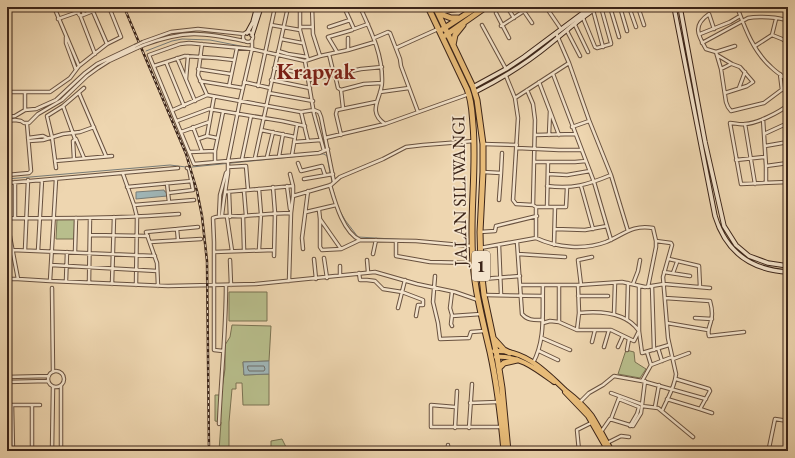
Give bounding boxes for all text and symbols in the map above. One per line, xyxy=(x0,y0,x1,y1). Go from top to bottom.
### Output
district label: Krapyak xyxy=(276,57,356,86)
street label: JALAN SILIWANGI xyxy=(446,115,472,269)
road number: 1 xyxy=(472,251,490,281)

